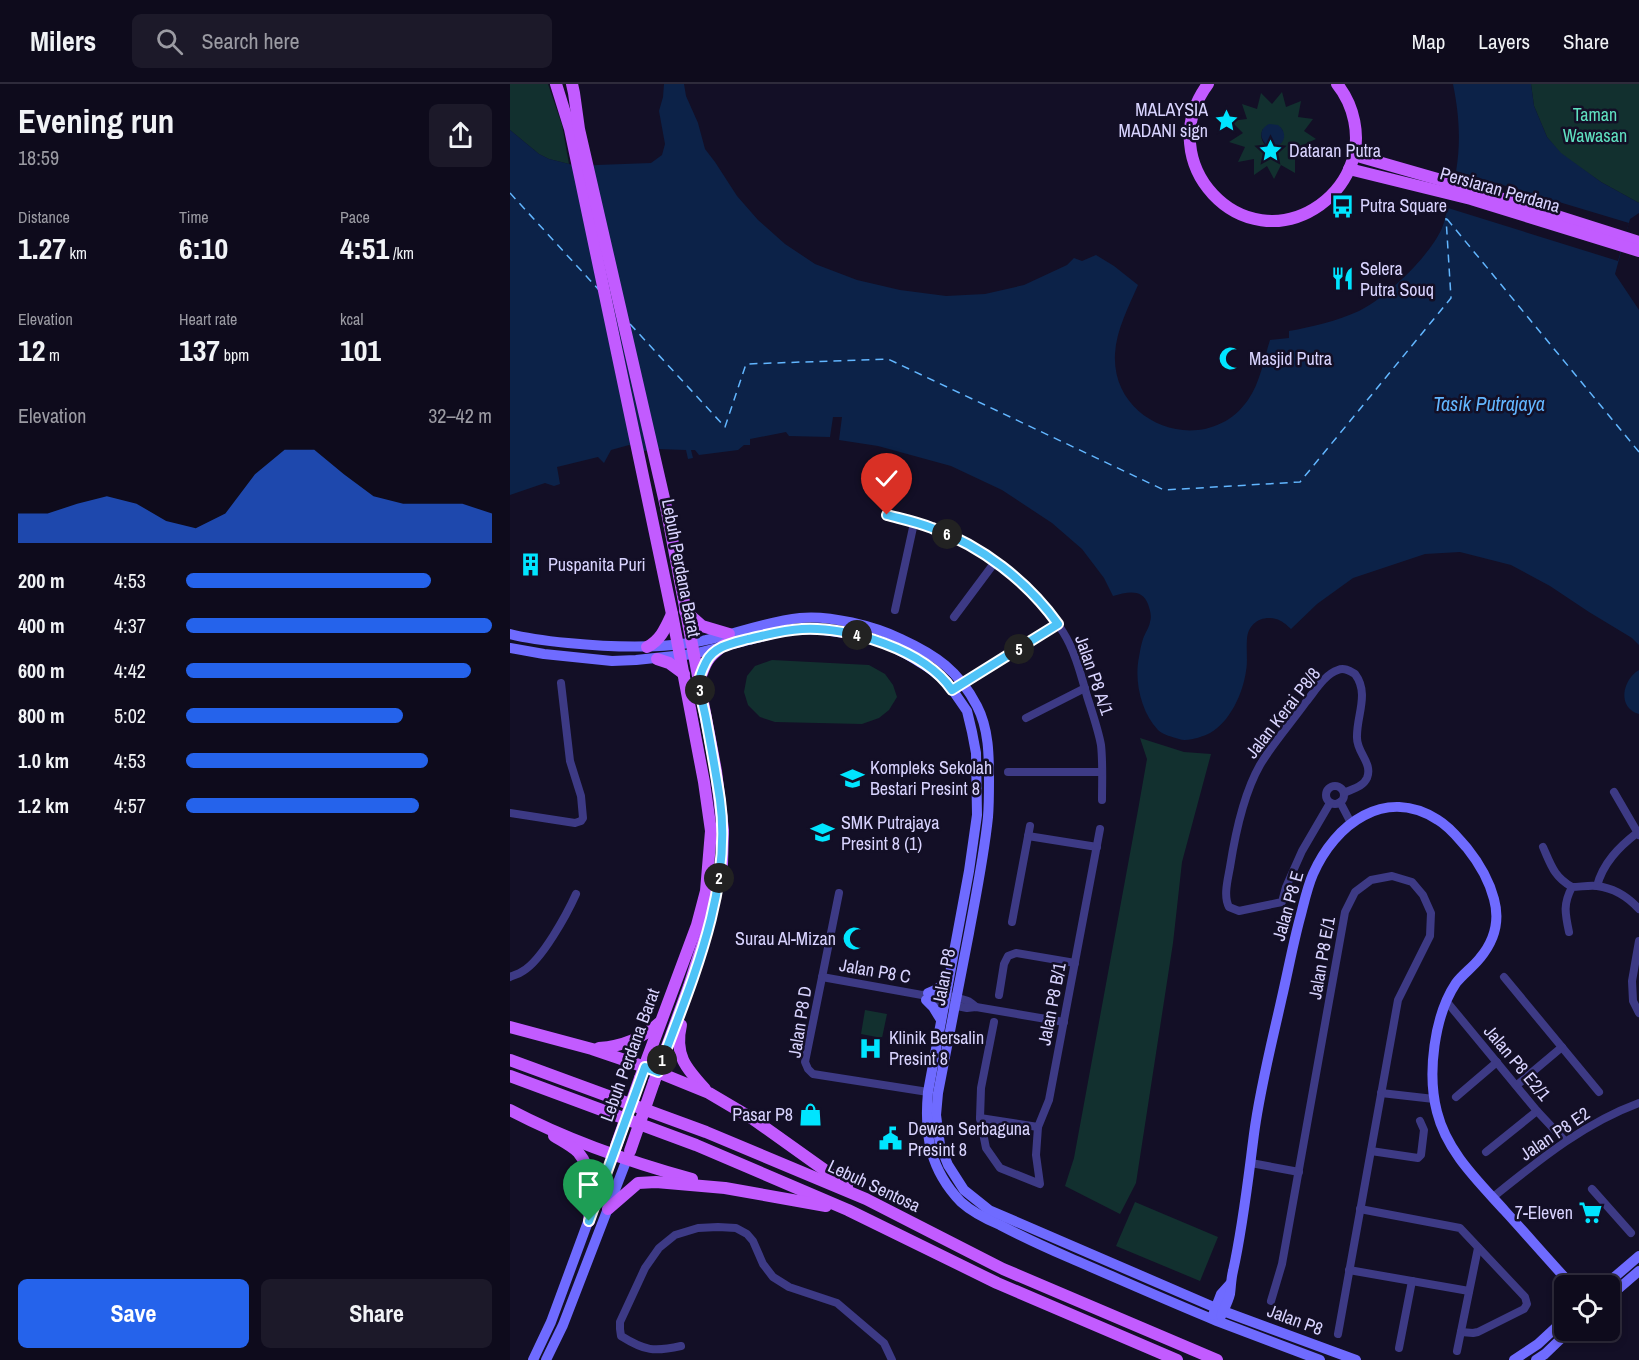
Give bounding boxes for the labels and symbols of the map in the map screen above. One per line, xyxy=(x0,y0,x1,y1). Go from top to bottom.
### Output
place label: MALAYSIA MADANI sign xyxy=(1119,97,1208,143)
park label: Taman Wawasan xyxy=(1563,102,1627,148)
place icon: MALAYSIA MADANI sign xyxy=(1213,107,1239,133)
place icon: Dataran Putra xyxy=(1258,138,1284,164)
place label: Dataran Putra xyxy=(1289,138,1381,163)
street label: Persiaran Perdana xyxy=(1437,160,1563,219)
bus stop icon: Putra Square xyxy=(1329,193,1355,219)
place label: Putra Square xyxy=(1360,193,1447,218)
place label: Selera Putra Souq xyxy=(1360,256,1434,302)
restaurant icon: Selera Putra Souq xyxy=(1329,266,1355,292)
mosque icon: Masjid Putra xyxy=(1218,346,1244,372)
place label: Masjid Putra xyxy=(1249,346,1332,371)
water label: Tasik Putrajaya xyxy=(1433,390,1545,417)
pin xyxy=(861,453,912,515)
street label: Lebuh Perdana Barat xyxy=(656,497,707,639)
pin: 6 xyxy=(932,519,962,549)
building icon: Puspanita Puri xyxy=(517,552,543,578)
place label: Puspanita Puri xyxy=(548,552,646,577)
pin: 4 xyxy=(842,620,872,650)
street label: Jalan P8 A/1 xyxy=(1069,632,1120,719)
pin: 5 xyxy=(1004,634,1034,664)
street label: Jalan Kerai P8/8 xyxy=(1239,662,1326,763)
pin: 3 xyxy=(685,675,715,705)
place label: Kompleks Sekolah Bestari Presint 8 xyxy=(870,755,992,801)
school or university icon: Kompleks Sekolah Bestari Presint 8 xyxy=(839,765,865,791)
place label: SMK Putrajaya Presint 8 (1) xyxy=(841,810,939,856)
school or university icon: SMK Putrajaya Presint 8 (1) xyxy=(810,820,836,846)
pin: 2 xyxy=(704,863,734,893)
street label: Jalan P8 E xyxy=(1266,868,1309,944)
street label: Jalan P8 E/1 xyxy=(1302,914,1341,1001)
place label: Surau Al-Mizan xyxy=(735,926,836,951)
mosque icon: Surau Al-Mizan xyxy=(841,926,867,952)
street label: Jalan P8 xyxy=(926,946,961,1007)
street label: Jalan P8 C xyxy=(837,952,913,989)
street label: Jalan P8 B/1 xyxy=(1031,960,1072,1047)
street label: Jalan P8 D xyxy=(782,984,817,1060)
street label: Lebuh Perdana Barat xyxy=(594,985,665,1125)
street label: Jalan P8 E2/1 xyxy=(1478,1019,1557,1107)
place label: Klinik Bersalin Presint 8 xyxy=(889,1025,984,1071)
hospital icon: Klinik Bersalin Presint 8 xyxy=(858,1035,884,1061)
pin: 1 xyxy=(647,1045,677,1075)
street label: Jalan P8 E2 xyxy=(1515,1101,1595,1166)
place label: Pasar P8 xyxy=(732,1102,793,1127)
shop icon: Pasar P8 xyxy=(798,1102,824,1128)
place label: Dewan Serbaguna Presint 8 xyxy=(908,1116,1030,1162)
public building icon: Dewan Serbaguna Presint 8 xyxy=(877,1126,903,1152)
street label: Lebuh Sentosa xyxy=(824,1153,924,1218)
pin xyxy=(563,1159,614,1221)
place label: 7-Eleven xyxy=(1515,1200,1573,1225)
supermarket icon: 7-Eleven xyxy=(1578,1200,1604,1226)
street label: Jalan P8 xyxy=(1264,1298,1326,1341)

